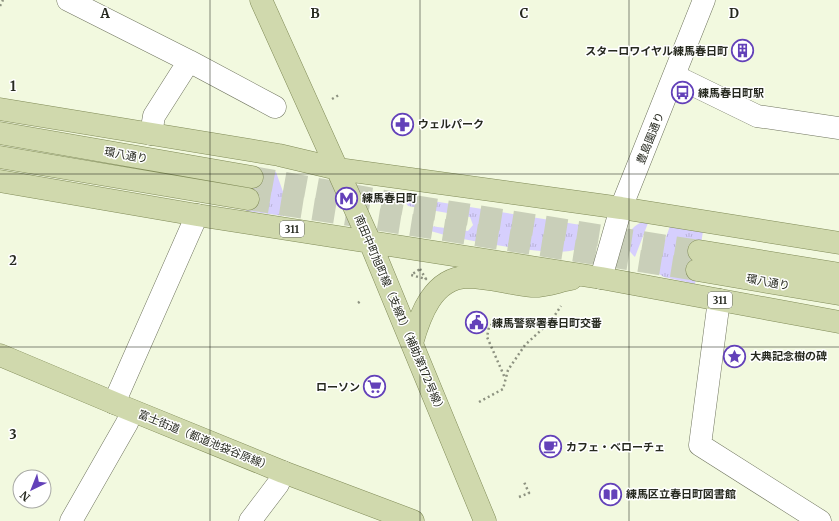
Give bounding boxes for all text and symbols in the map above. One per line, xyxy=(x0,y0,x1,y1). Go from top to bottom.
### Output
text: A xyxy=(99,5,110,22)
text: B xyxy=(310,5,320,22)
text: C xyxy=(520,5,529,22)
text: D xyxy=(729,5,739,22)
building icon: スターロワイヤル練馬春日町 xyxy=(730,38,756,64)
place label: スターロワイヤル練馬春日町 xyxy=(585,44,728,58)
text: 1 xyxy=(10,78,16,95)
bus stop icon: 練馬春日町駅 xyxy=(670,80,696,106)
place label: 練馬春日町駅 xyxy=(698,86,764,100)
street label: 豊島園通り xyxy=(633,110,667,166)
pharmacy icon: ウェルパーク xyxy=(390,111,416,137)
place label: ウェルパーク xyxy=(418,117,484,131)
street label: 環八通り xyxy=(103,144,149,166)
metro station icon: 練馬春日町 xyxy=(334,185,360,211)
place label: 練馬春日町 xyxy=(362,191,417,205)
street label: 南田中町旭町線（支線1）（補助第172号線） xyxy=(352,213,448,415)
road number: 311 xyxy=(280,221,304,237)
text: 2 xyxy=(9,252,17,269)
street label: 環八通り xyxy=(745,271,791,293)
road number: 311 xyxy=(708,292,732,308)
public building icon: 練馬警察署春日町交番 xyxy=(464,310,490,336)
place label: 練馬警察署春日町交番 xyxy=(492,316,602,330)
place icon: 大典記念樹の碑 xyxy=(722,343,748,369)
place label: 大典記念樹の碑 xyxy=(750,349,827,363)
supermarket icon: ローソン xyxy=(362,374,388,400)
place label: ローソン xyxy=(316,380,360,394)
street label: 富士街道（都道池袋谷原線） xyxy=(136,407,274,473)
text: 3 xyxy=(9,426,17,443)
cafe icon: カフェ・ベローチェ xyxy=(537,434,563,460)
place label: カフェ・ベローチェ xyxy=(566,440,665,454)
north arrow xyxy=(12,469,52,509)
library icon: 練馬区立春日町図書館 xyxy=(597,481,623,507)
place label: 練馬区立春日町図書館 xyxy=(626,487,736,501)
text: N xyxy=(17,488,33,504)

